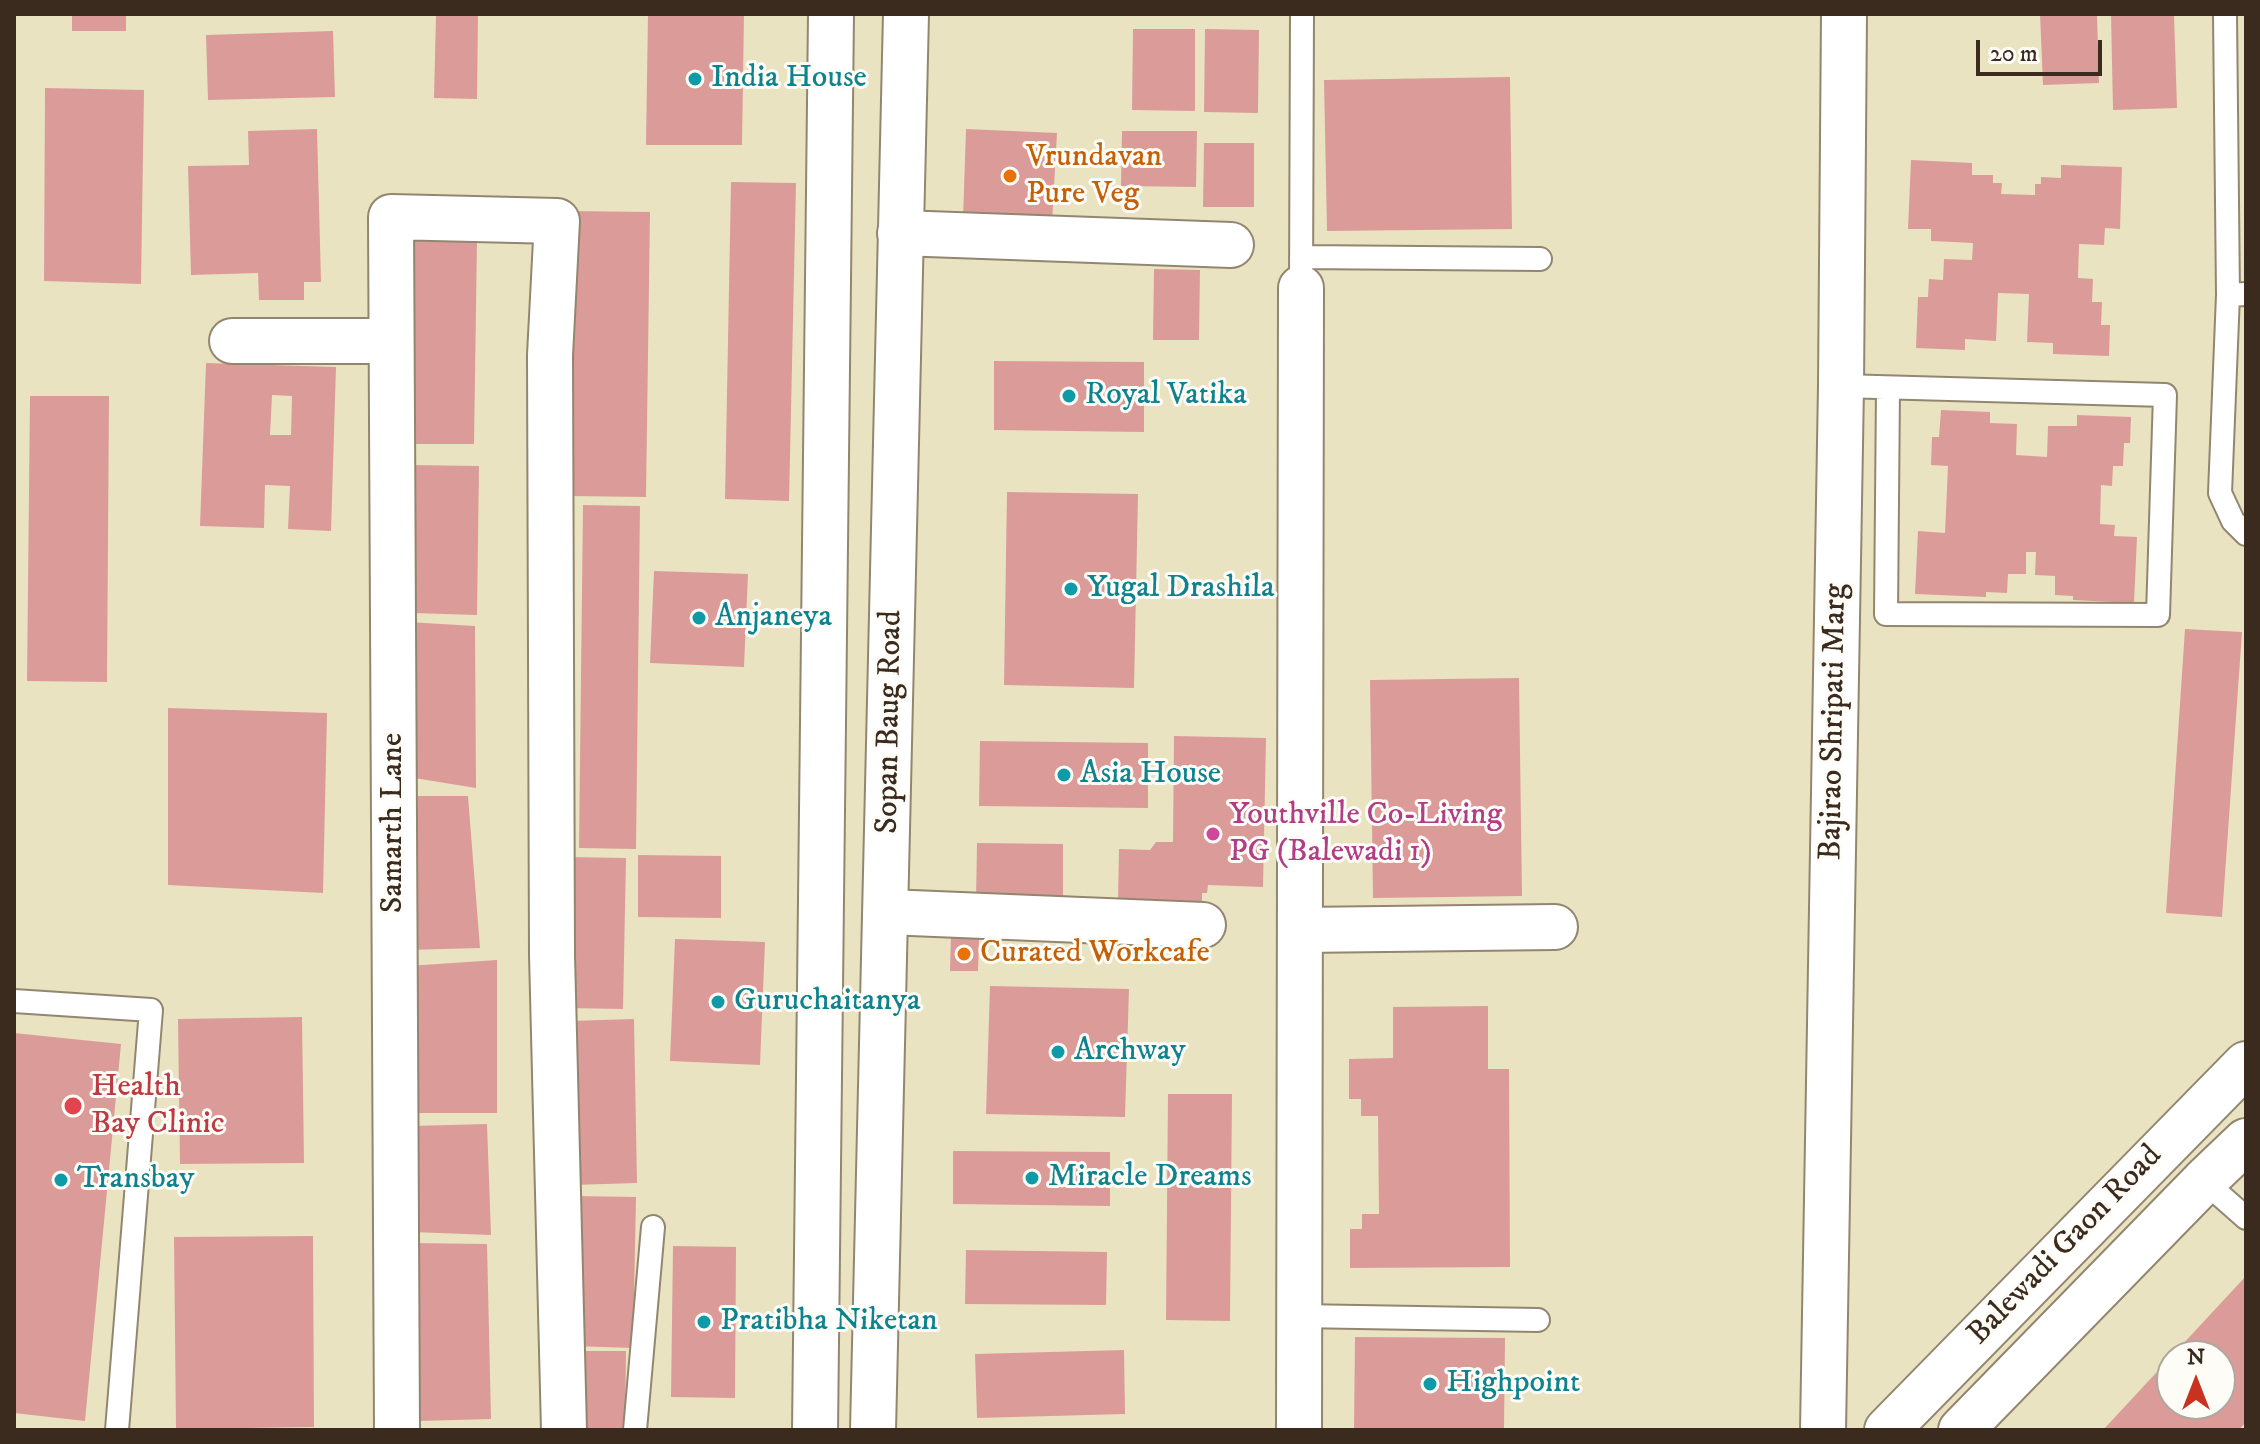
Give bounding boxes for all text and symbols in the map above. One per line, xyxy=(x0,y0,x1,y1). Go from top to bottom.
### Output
scale bar xyxy=(1980,24,2106,74)
text: 20 m xyxy=(1990,39,2038,69)
place label: India House xyxy=(711,60,867,98)
marker: India House xyxy=(686,70,704,88)
place label: Vrundavan Pure Veg xyxy=(1026,139,1162,214)
marker: Vrundavan Pure Veg xyxy=(1001,167,1019,185)
place label: Royal Vatika xyxy=(1085,377,1247,415)
marker: Royal Vatika xyxy=(1060,387,1078,405)
place label: Yugal Drashila xyxy=(1087,570,1275,608)
marker: Yugal Drashila xyxy=(1062,580,1080,598)
street label: Bajirao Shripati Marg xyxy=(1813,583,1857,861)
place label: Anjaneya xyxy=(715,599,832,637)
marker: Anjaneya xyxy=(690,609,708,627)
street label: Sopan Baug Road xyxy=(870,610,912,834)
street label: Samarth Lane xyxy=(375,733,413,913)
place label: Asia House xyxy=(1080,756,1221,794)
marker: Asia House xyxy=(1055,766,1073,784)
place label: Youthville Co-Living PG (Balewadi 1) xyxy=(1229,797,1502,872)
marker: Youthville Co-Living PG (Balewadi 1) xyxy=(1204,825,1222,843)
place label: Curated Workcafe xyxy=(980,935,1210,973)
marker: Curated Workcafe xyxy=(955,945,973,963)
place label: Guruchaitanya xyxy=(734,983,921,1021)
marker: Guruchaitanya xyxy=(709,993,727,1011)
place label: Archway xyxy=(1074,1033,1186,1071)
marker: Archway xyxy=(1049,1043,1067,1061)
place label: Health Bay Clinic xyxy=(91,1069,225,1144)
marker: Health Bay Clinic xyxy=(62,1095,84,1117)
street label: Balewadi Gaon Road xyxy=(1961,1138,2171,1354)
place label: Miracle Dreams xyxy=(1048,1159,1252,1197)
place label: Transbay xyxy=(77,1161,194,1199)
marker: Miracle Dreams xyxy=(1023,1169,1041,1187)
marker: Transbay xyxy=(52,1171,70,1189)
place label: Pratibha Niketan xyxy=(720,1303,938,1341)
marker: Pratibha Niketan xyxy=(695,1313,713,1331)
north arrow xyxy=(2156,1340,2236,1420)
text: N xyxy=(2187,1344,2205,1371)
place label: Highpoint xyxy=(1446,1365,1580,1403)
marker: Highpoint xyxy=(1421,1375,1439,1393)

